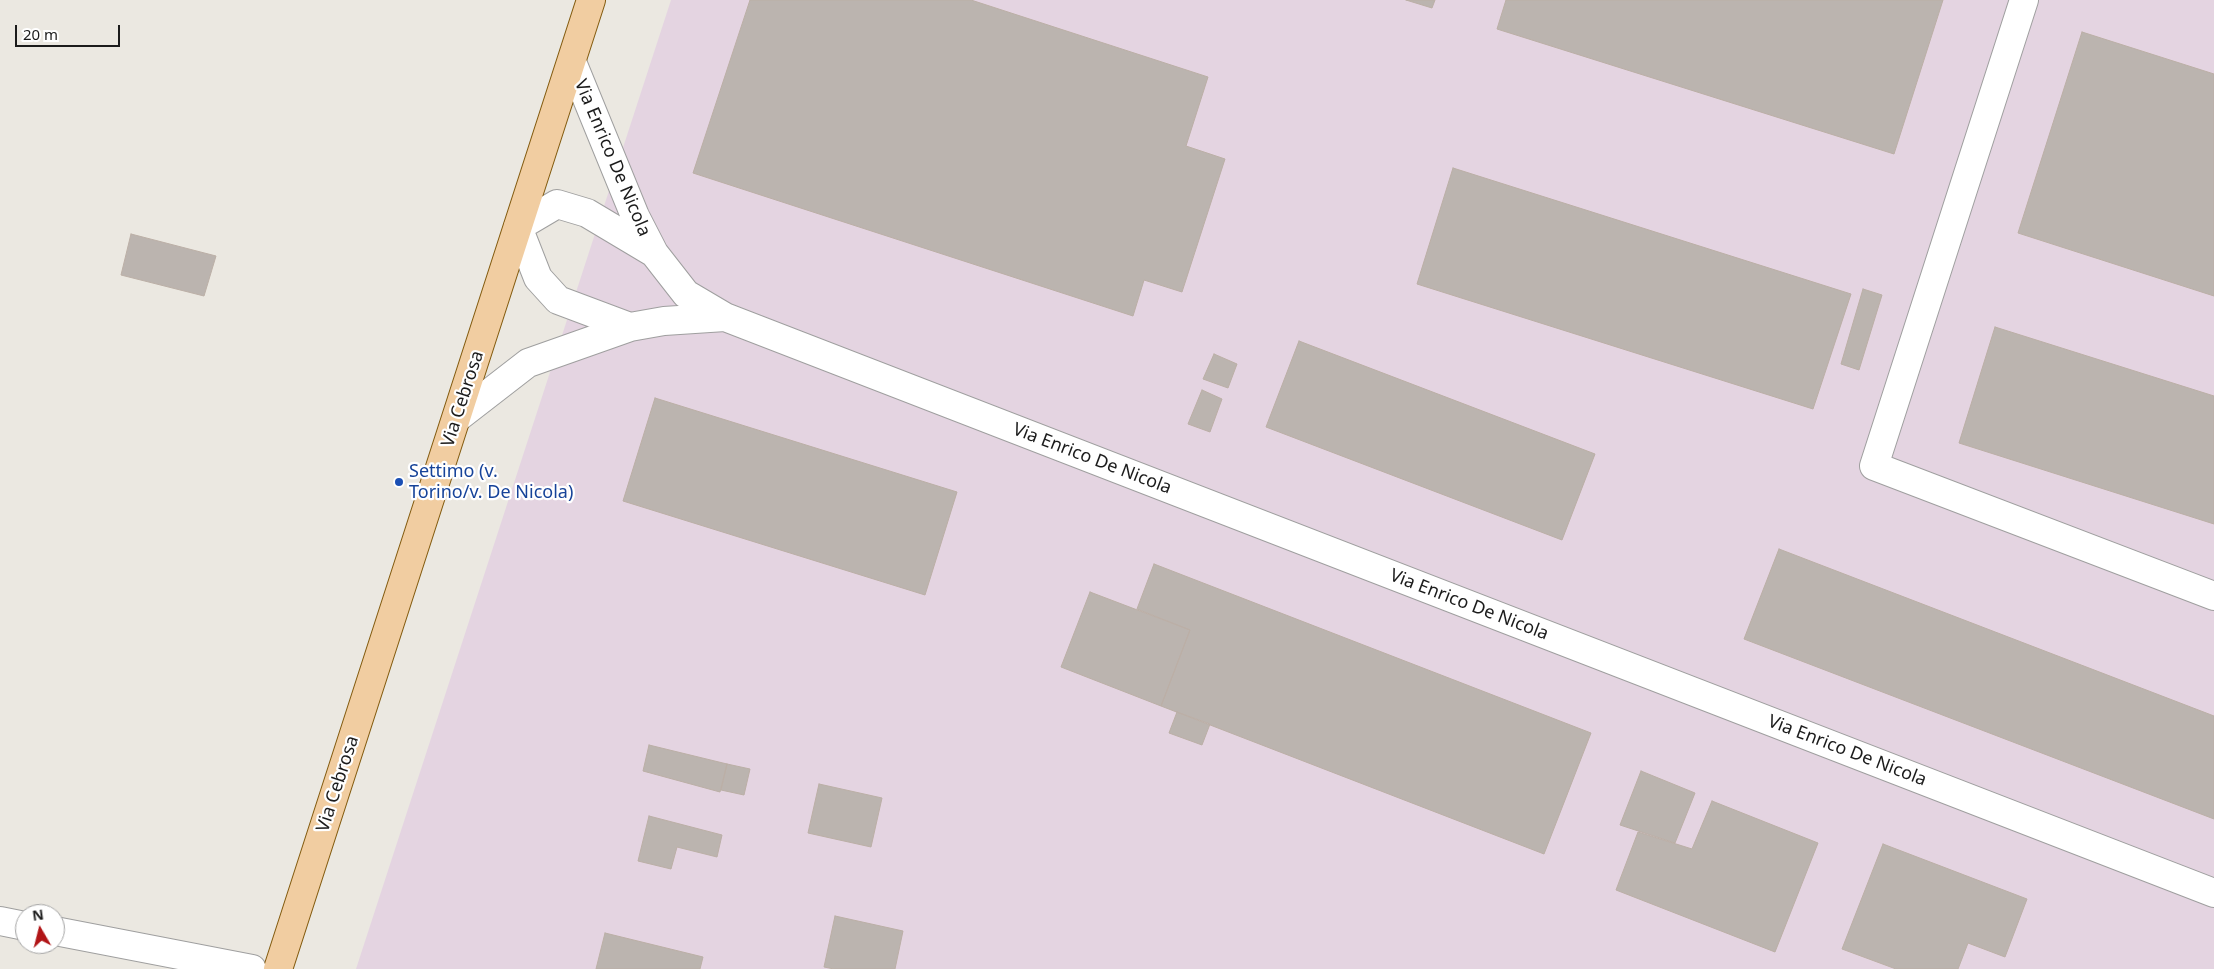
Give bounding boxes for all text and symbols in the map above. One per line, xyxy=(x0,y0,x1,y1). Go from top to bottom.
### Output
scale bar xyxy=(18,15,122,47)
text: 20 m xyxy=(23,24,58,44)
street label: Via Enrico De Nicola xyxy=(569,76,655,240)
street label: Via Cebrosa xyxy=(437,348,489,450)
street label: Via Enrico De Nicola xyxy=(1010,419,1174,499)
place label: Settimo (v. Torino/v. De Nicola) xyxy=(409,461,573,504)
marker: Settimo (v. Torino/v. De Nicola) xyxy=(393,476,405,488)
street label: Via Enrico De Nicola xyxy=(1387,565,1551,645)
street label: Via Enrico De Nicola xyxy=(1765,711,1929,791)
street label: Via Cebrosa xyxy=(312,733,364,835)
north arrow xyxy=(15,904,65,954)
text: N xyxy=(31,904,45,925)

